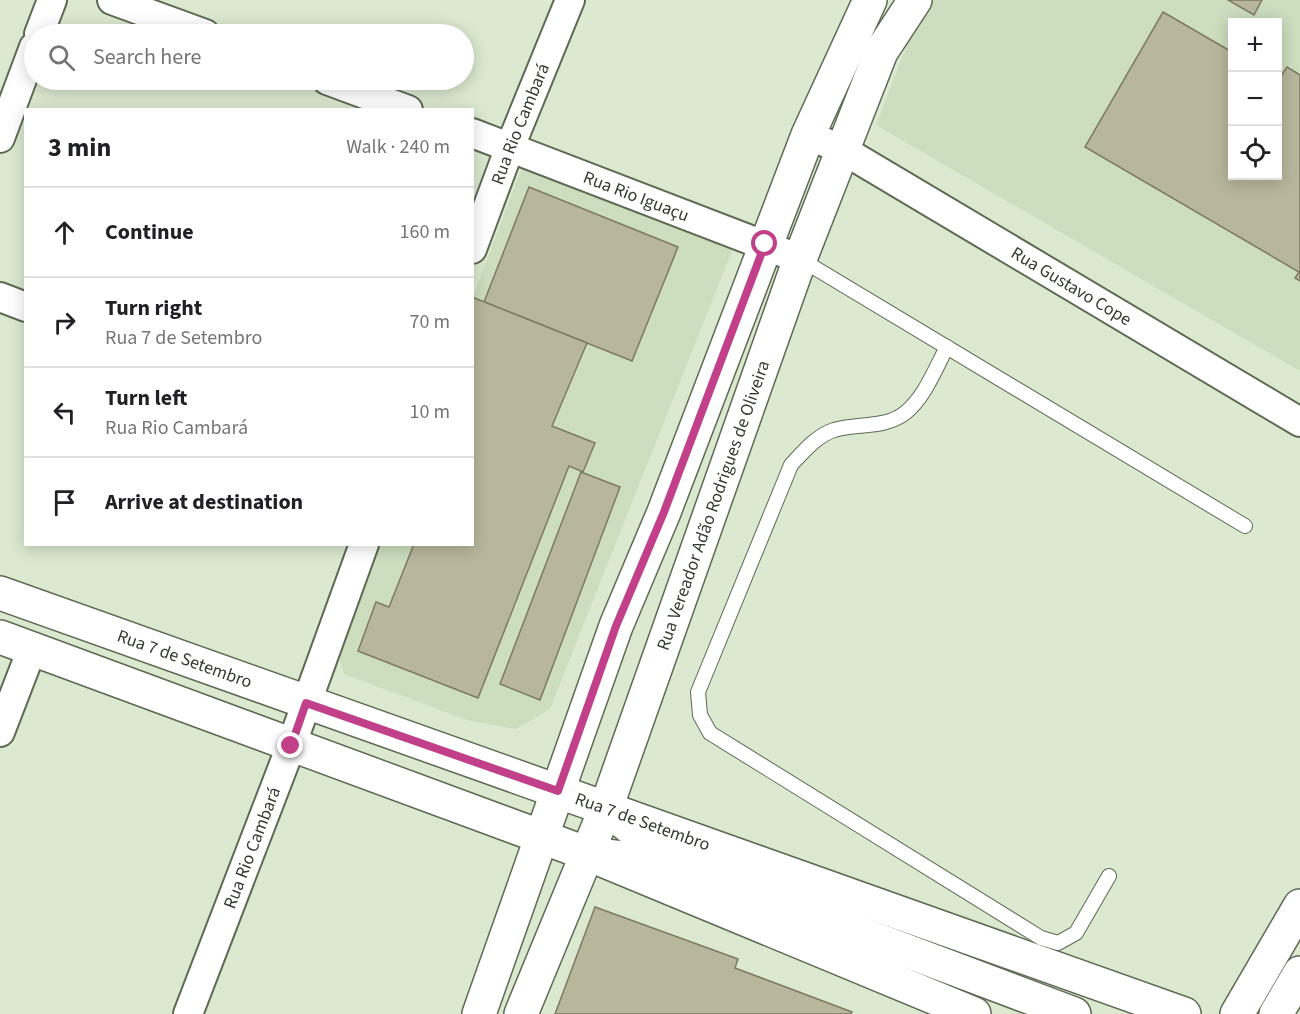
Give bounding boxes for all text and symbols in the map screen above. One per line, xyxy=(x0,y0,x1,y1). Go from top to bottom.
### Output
map controls xyxy=(1228,18,1282,180)
button: + xyxy=(1228,18,1282,72)
search box xyxy=(24,24,474,90)
icon: search xyxy=(45,41,78,74)
text: Search here xyxy=(93,41,201,73)
street label: Rua Rio Cambará xyxy=(485,60,556,188)
button: − xyxy=(1228,72,1282,126)
button: locate xyxy=(1228,126,1282,180)
text: 3 min xyxy=(48,129,111,166)
text: Walk · 240 m xyxy=(346,133,450,161)
street label: Rua Rio Iguaçu xyxy=(580,165,693,228)
icon: ahead xyxy=(48,216,81,249)
text: Continue xyxy=(105,216,194,248)
text: 160 m xyxy=(400,218,450,246)
route start xyxy=(751,230,777,256)
street label: Rua Gustavo Cope xyxy=(1006,241,1136,332)
text: Turn right xyxy=(105,292,202,324)
icon: right xyxy=(48,306,81,339)
text: 70 m xyxy=(410,308,450,336)
text: Rua 7 de Setembro xyxy=(105,324,262,352)
street label: Rua Vereador Adão Rodrigues de Oliveira xyxy=(651,357,776,654)
text: Turn left xyxy=(105,382,187,414)
icon: left xyxy=(48,396,81,429)
text: 10 m xyxy=(410,398,450,426)
text: Rua Rio Cambará xyxy=(105,414,248,442)
icon: arrive xyxy=(48,486,81,519)
text: Arrive at destination xyxy=(105,486,303,518)
street label: Rua 7 de Setembro xyxy=(114,624,255,695)
route end xyxy=(277,732,303,758)
street label: Rua Rio Cambará xyxy=(218,783,287,913)
street label: Rua 7 de Setembro xyxy=(571,786,713,857)

